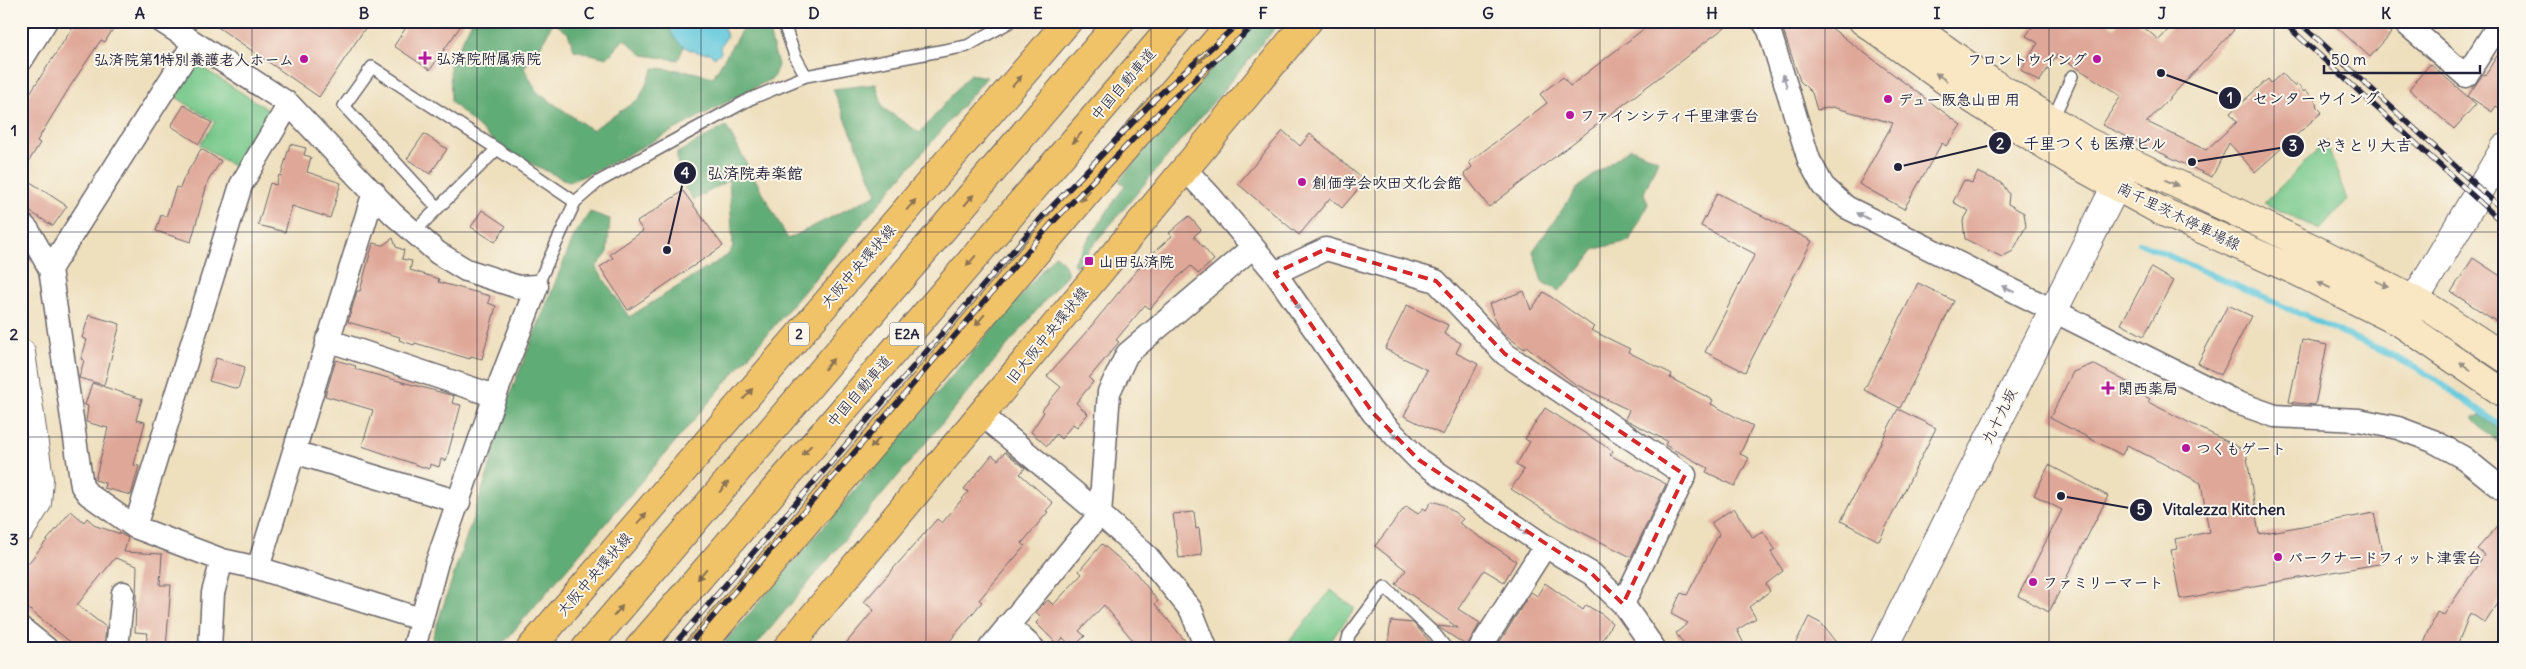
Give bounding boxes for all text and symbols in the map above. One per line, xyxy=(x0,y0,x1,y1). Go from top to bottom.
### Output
text: A xyxy=(135,3,145,23)
text: B xyxy=(359,3,370,23)
text: C xyxy=(584,3,595,23)
text: D xyxy=(808,3,820,23)
text: E xyxy=(1033,3,1043,23)
text: F xyxy=(1258,3,1268,23)
text: G xyxy=(1482,3,1494,23)
text: H xyxy=(1706,3,1718,23)
text: I xyxy=(1934,3,1941,23)
text: J xyxy=(2158,3,2167,23)
text: K xyxy=(2381,3,2391,23)
scale bar xyxy=(2324,42,2480,74)
street label: 中国自動車道 xyxy=(1086,44,1160,124)
place label: 弘済院附属病院 xyxy=(436,49,541,68)
place label: 弘済院第1特別養護老人ホーム xyxy=(94,50,294,69)
place label: フロントウイング xyxy=(1967,50,2087,69)
text: 50 m xyxy=(2331,50,2366,69)
marker: 弘済院附属病院 xyxy=(418,51,432,65)
one-way arrow xyxy=(1196,52,1207,65)
marker: 弘済院第1特別養護老人ホーム xyxy=(298,53,310,65)
marker: フロントウイング xyxy=(2091,53,2103,65)
one-way arrow xyxy=(1934,72,1948,82)
one-way arrow xyxy=(1780,74,1788,89)
one-way arrow xyxy=(1011,75,1022,88)
callout: センターウイング xyxy=(2217,82,2390,113)
text: 1 xyxy=(2227,88,2233,107)
text: センターウイング xyxy=(2252,88,2380,108)
place label: デュー阪急山田 用 xyxy=(1898,90,2020,109)
marker: デュー阪急山田 用 xyxy=(1882,93,1894,105)
place label: ファインシティ千里津雲台 xyxy=(1580,106,1759,125)
marker: ファインシティ千里津雲台 xyxy=(1564,109,1576,121)
text: 1 xyxy=(11,120,17,140)
callout: 千里つくも医療ビル xyxy=(1988,128,2177,159)
callout: やきとり大吉 xyxy=(2281,130,2422,161)
one-way arrow xyxy=(1071,131,1082,144)
text: 千里つくも医療ビル xyxy=(2023,133,2167,153)
text: 2 xyxy=(1996,134,2004,153)
text: やきとり大吉 xyxy=(2316,135,2412,155)
text: 3 xyxy=(2289,136,2297,155)
callout: 弘済院寿楽館 xyxy=(672,157,813,188)
text: 4 xyxy=(681,163,690,182)
text: 弘済院寿楽館 xyxy=(707,163,803,183)
place label: 創価学会吹田文化会館 xyxy=(1312,173,1462,192)
marker: 創価学会吹田文化会館 xyxy=(1296,176,1308,188)
street label: 南千里茨木停車場線 xyxy=(2114,178,2244,254)
one-way arrow xyxy=(2165,180,2179,188)
one-way arrow xyxy=(1080,189,1091,202)
one-way arrow xyxy=(963,194,974,207)
one-way arrow xyxy=(905,199,917,211)
one-way arrow xyxy=(1856,212,1870,220)
street label: 大阪中央環状線 xyxy=(816,220,900,312)
place label: 山田弘済院 xyxy=(1099,252,1174,271)
one-way arrow xyxy=(965,254,976,267)
marker: 山田弘済院 xyxy=(1083,255,1095,267)
one-way arrow xyxy=(2375,280,2389,288)
one-way arrow xyxy=(2317,281,2331,289)
street label: 旧大阪中央環状線 xyxy=(1002,282,1092,388)
one-way arrow xyxy=(2001,285,2016,293)
one-way arrow xyxy=(1291,297,1301,311)
one-way arrow xyxy=(975,313,986,326)
road number: 2 xyxy=(789,322,809,346)
road number: E2A xyxy=(890,322,924,346)
text: 2 xyxy=(10,324,19,344)
street label: 中国自動車道 xyxy=(822,351,896,431)
one-way arrow xyxy=(823,358,835,370)
one-way arrow xyxy=(2458,361,2472,371)
place label: 関西薬局 xyxy=(2118,379,2178,398)
marker: 関西薬局 xyxy=(2102,382,2114,394)
street label: 九十九坂 xyxy=(1977,385,2021,447)
one-way arrow xyxy=(742,389,754,401)
one-way arrow xyxy=(1387,427,1399,439)
one-way arrow xyxy=(869,437,880,450)
place label: つくもゲート xyxy=(2196,439,2286,458)
marker: つくもゲート xyxy=(2180,442,2192,454)
one-way arrow xyxy=(802,444,813,457)
one-way arrow xyxy=(718,481,729,494)
callout: Vitalezza Kitchen xyxy=(2128,494,2296,525)
text: Vitalezza Kitchen xyxy=(2163,499,2285,519)
text: 5 xyxy=(2137,500,2146,519)
one-way arrow xyxy=(637,511,648,524)
one-way arrow xyxy=(1516,526,1529,536)
street label: 大阪中央環状線 xyxy=(552,528,636,620)
text: 3 xyxy=(9,529,19,549)
place label: パークナードフィット津雲台 xyxy=(2288,548,2482,567)
marker: パークナードフィット津雲台 xyxy=(2272,551,2284,563)
one-way arrow xyxy=(696,567,707,580)
place label: ファミリーマート xyxy=(2043,573,2164,592)
marker: ファミリーマート xyxy=(2027,576,2039,588)
one-way arrow xyxy=(612,605,624,617)

